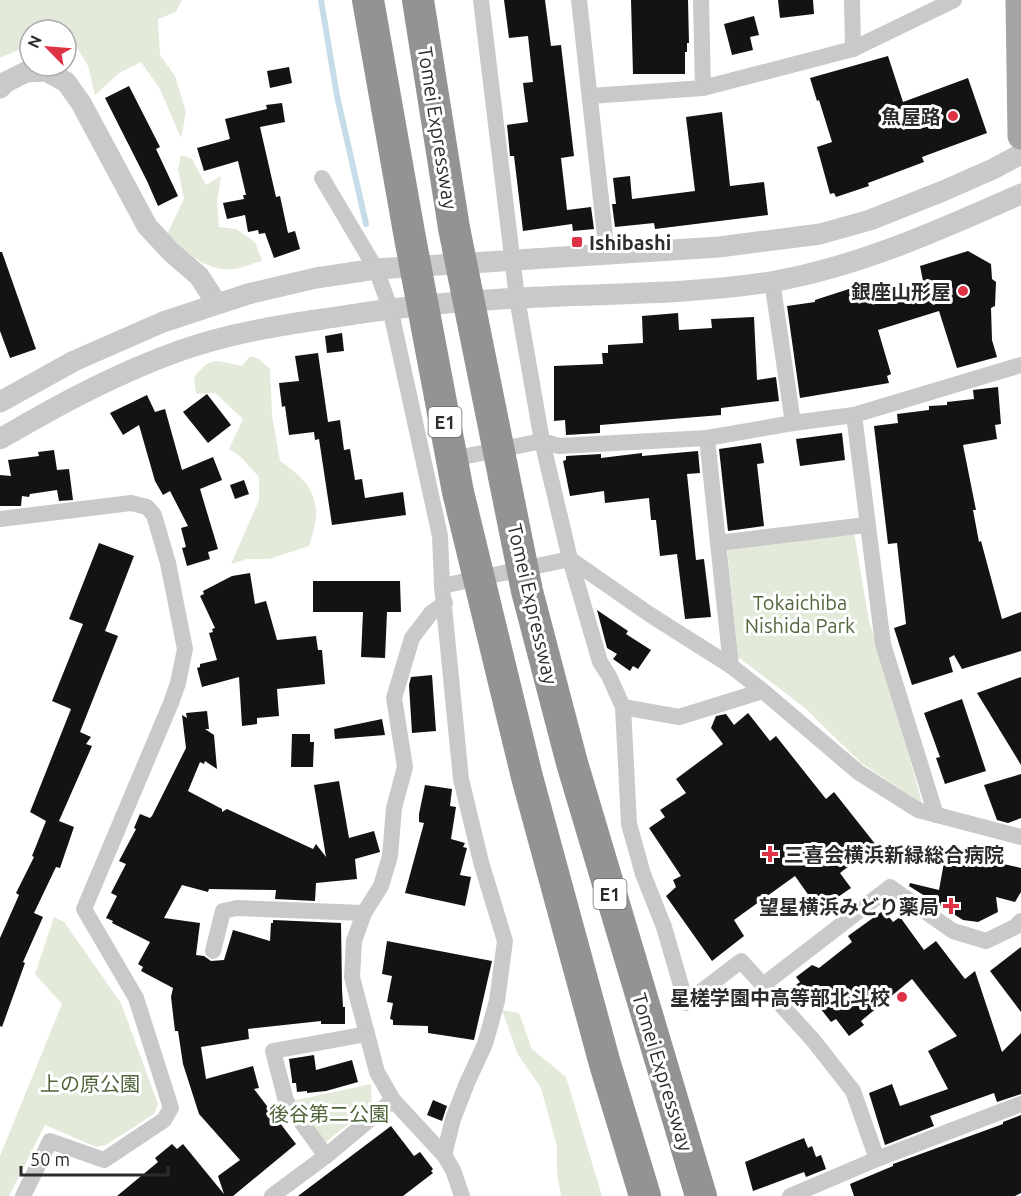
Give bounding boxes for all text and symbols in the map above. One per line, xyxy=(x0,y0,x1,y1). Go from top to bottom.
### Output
north arrow xyxy=(18,18,78,78)
text: N xyxy=(24,32,45,51)
street label: Tomei Expressway xyxy=(414,45,462,211)
place label: 魚屋路 xyxy=(881,105,941,128)
marker: 魚屋路 xyxy=(946,109,960,123)
place label: Ishibashi xyxy=(589,231,671,254)
marker: Ishibashi xyxy=(570,235,584,249)
place label: 銀座山形屋 xyxy=(851,280,951,303)
marker: 銀座山形屋 xyxy=(956,284,970,298)
road number: E1 xyxy=(428,407,462,437)
street label: Tomei Expressway xyxy=(503,521,563,687)
park label: Tokaichiba Nishida Park xyxy=(745,591,855,637)
place label: 三喜会横浜新緑総合病院 xyxy=(784,843,1004,866)
marker: 三喜会横浜新緑総合病院 xyxy=(761,845,779,863)
road number: E1 xyxy=(594,879,626,909)
place label: 望星横浜みどり薬局 xyxy=(759,895,939,918)
marker: 望星横浜みどり薬局 xyxy=(944,899,958,913)
place label: 星槎学園中高等部北斗校 xyxy=(670,986,890,1009)
street label: Tomei Expressway xyxy=(628,990,698,1154)
marker: 星槎学園中高等部北斗校 xyxy=(895,990,909,1004)
park label: 上の原公園 xyxy=(40,1072,140,1095)
park label: 後谷第二公園 xyxy=(269,1102,389,1125)
scale bar xyxy=(21,1139,168,1177)
text: 50 m xyxy=(30,1149,70,1169)

